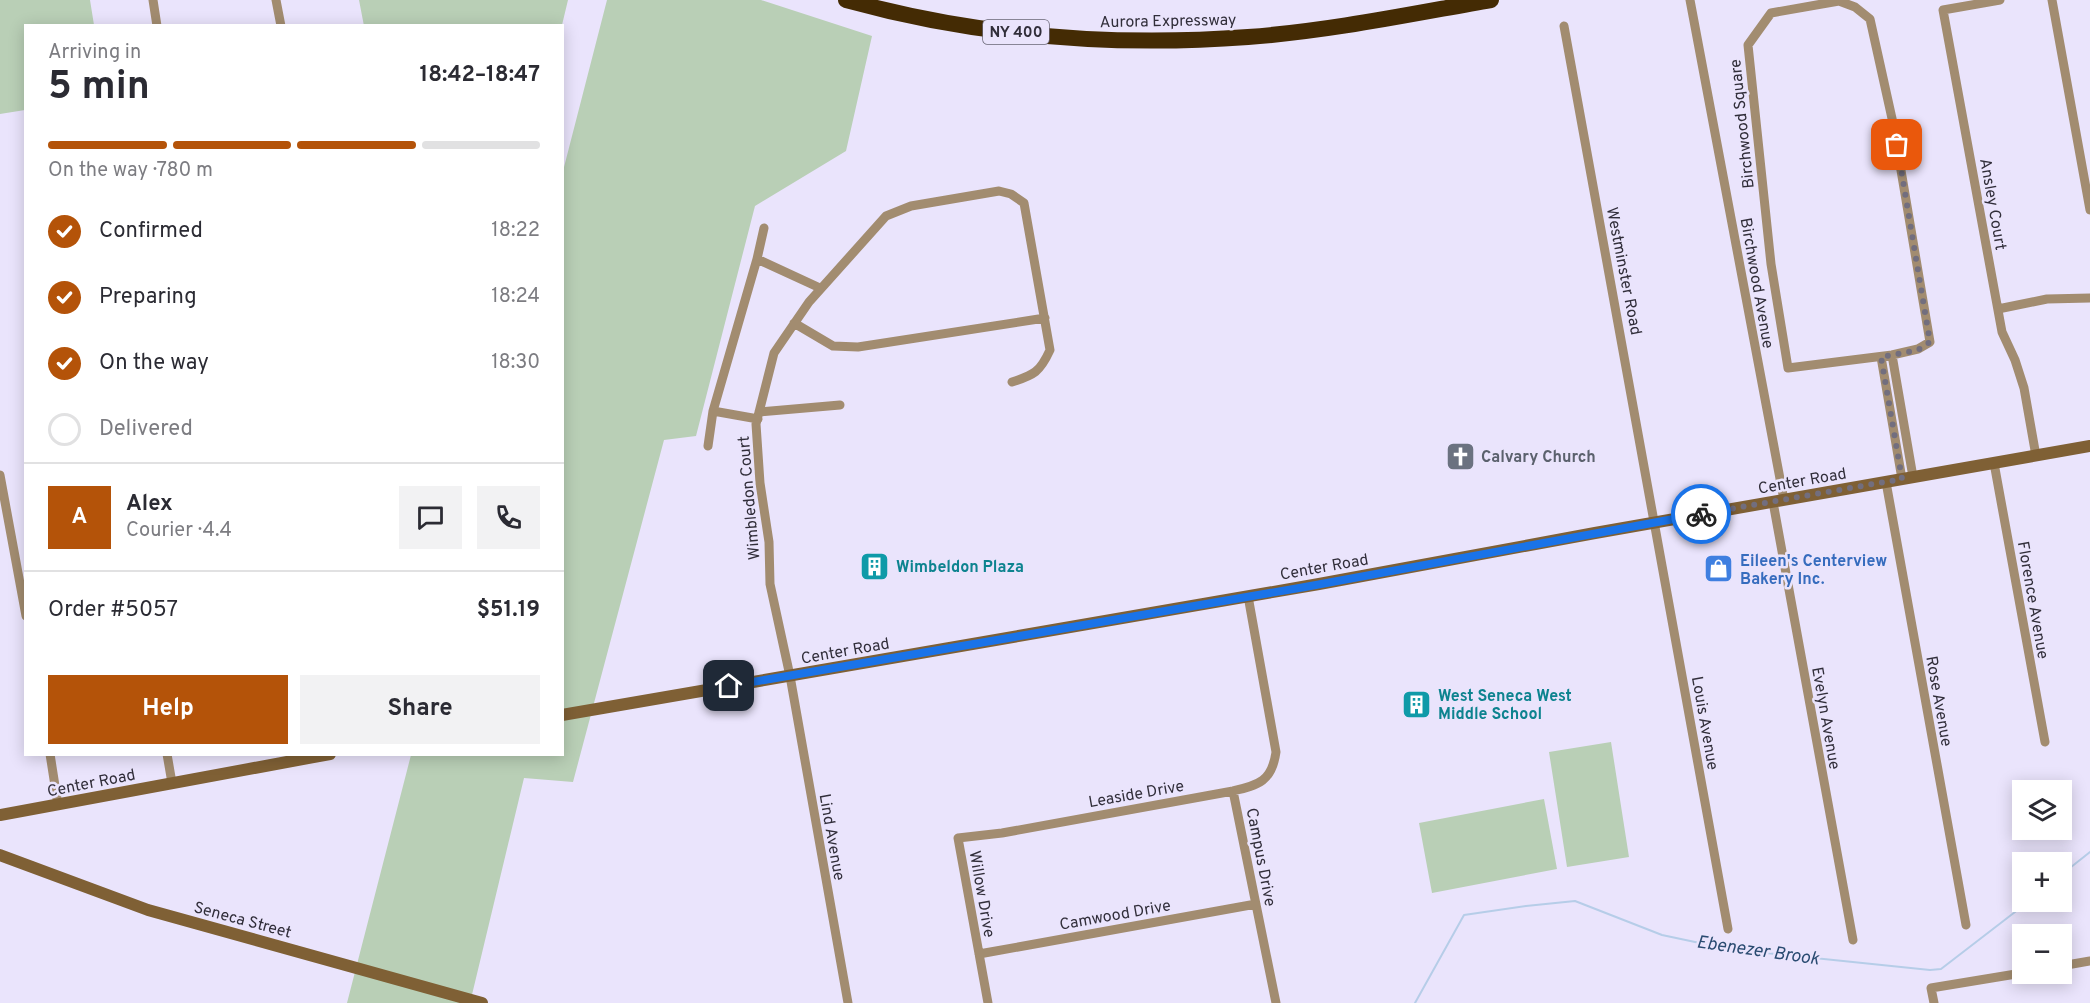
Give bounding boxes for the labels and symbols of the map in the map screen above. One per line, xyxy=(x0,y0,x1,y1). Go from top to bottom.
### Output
street label: Aurora Expressway xyxy=(1099,11,1237,33)
road number: NY 400 xyxy=(983,20,1049,44)
street label: Birchwood Square xyxy=(1726,58,1760,190)
pin xyxy=(1871,119,1922,170)
street label: Ansley Court xyxy=(1974,157,2010,252)
street label: Westminster Road xyxy=(1601,206,1645,337)
street label: Birchwood Avenue xyxy=(1735,216,1777,350)
street label: Wimbledon Court xyxy=(735,435,765,561)
church icon: Calvary Church xyxy=(1444,440,1476,472)
place label: Calvary Church xyxy=(1481,448,1596,468)
street label: Center Road xyxy=(1756,464,1848,500)
courier xyxy=(1671,484,1731,544)
street label: Florence Avenue xyxy=(2012,540,2052,661)
building icon: Wimbeldon Plaza xyxy=(859,550,891,582)
street label: Center Road xyxy=(1278,550,1370,586)
place label: Eileen's Centerview Bakery Inc. xyxy=(1740,552,1887,590)
shop icon: Eileen's Centerview Bakery Inc. xyxy=(1703,553,1735,585)
place label: Wimbeldon Plaza xyxy=(896,558,1024,578)
street label: Center Road xyxy=(799,634,891,670)
street label: Rose Avenue xyxy=(1920,655,1956,748)
pin xyxy=(703,660,754,711)
street label: Evelyn Avenue xyxy=(1806,665,1844,771)
street label: Louis Avenue xyxy=(1686,675,1722,772)
place label: West Seneca West Middle School xyxy=(1438,687,1572,725)
building icon: West Seneca West Middle School xyxy=(1401,688,1433,720)
street label: Center Road xyxy=(45,766,137,802)
street label: Leaside Drive xyxy=(1087,777,1186,813)
street label: Lind Avenue xyxy=(814,792,849,882)
street label: Campus Drive xyxy=(1241,806,1279,908)
street label: Willow Drive xyxy=(964,849,998,939)
street label: Camwood Drive xyxy=(1058,896,1173,936)
street label: Seneca Street xyxy=(191,898,294,944)
water label: Ebenezer Brook xyxy=(1695,932,1821,972)

